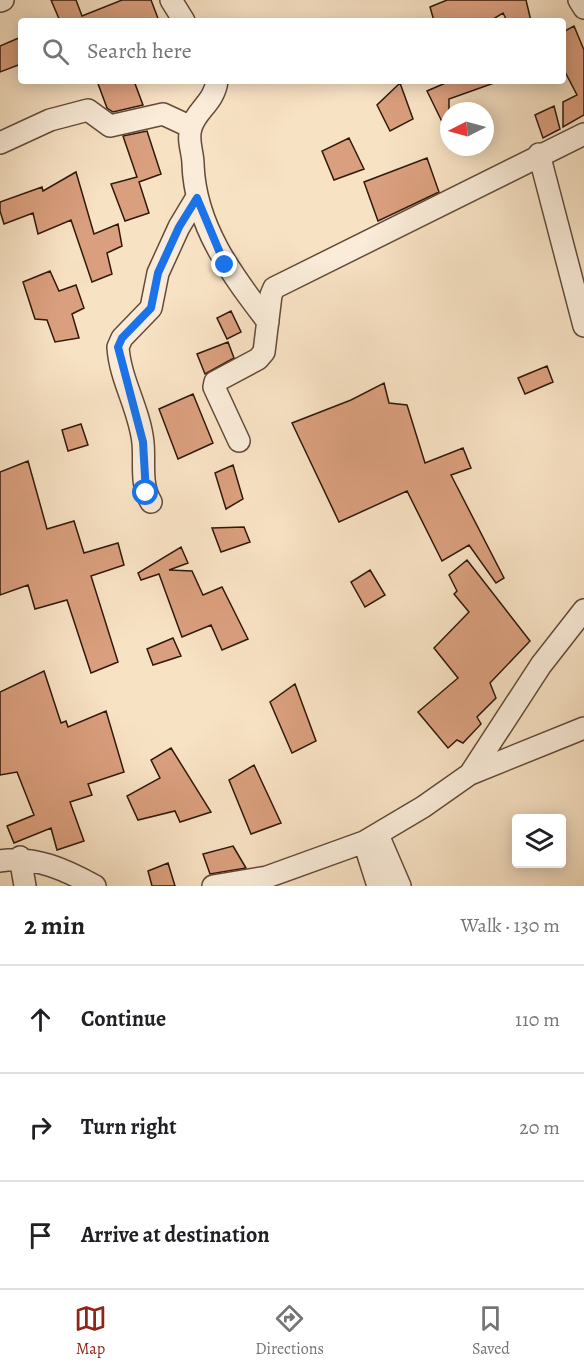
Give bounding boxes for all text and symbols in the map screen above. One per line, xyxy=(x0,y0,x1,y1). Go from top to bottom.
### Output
search box xyxy=(18,18,566,84)
icon: search xyxy=(39,35,72,68)
text: Search here xyxy=(87,36,192,66)
north arrow xyxy=(440,102,494,156)
route end xyxy=(211,251,237,277)
route start xyxy=(132,479,158,505)
map controls xyxy=(512,814,566,868)
button: layers xyxy=(512,814,566,868)
text: 2 min xyxy=(24,908,85,943)
text: Walk · 130 m xyxy=(461,912,560,939)
icon: ahead xyxy=(24,1003,57,1036)
text: Continue xyxy=(81,1004,166,1034)
text: 110 m xyxy=(515,1006,560,1033)
icon: right xyxy=(24,1111,57,1144)
text: Turn right xyxy=(81,1112,177,1142)
text: 20 m xyxy=(519,1114,560,1141)
icon: arrive xyxy=(24,1219,57,1252)
text: Arrive at destination xyxy=(81,1220,270,1250)
tab: Map xyxy=(74,1302,107,1360)
tab: Directions xyxy=(255,1302,324,1360)
tab: Saved xyxy=(472,1302,510,1360)

